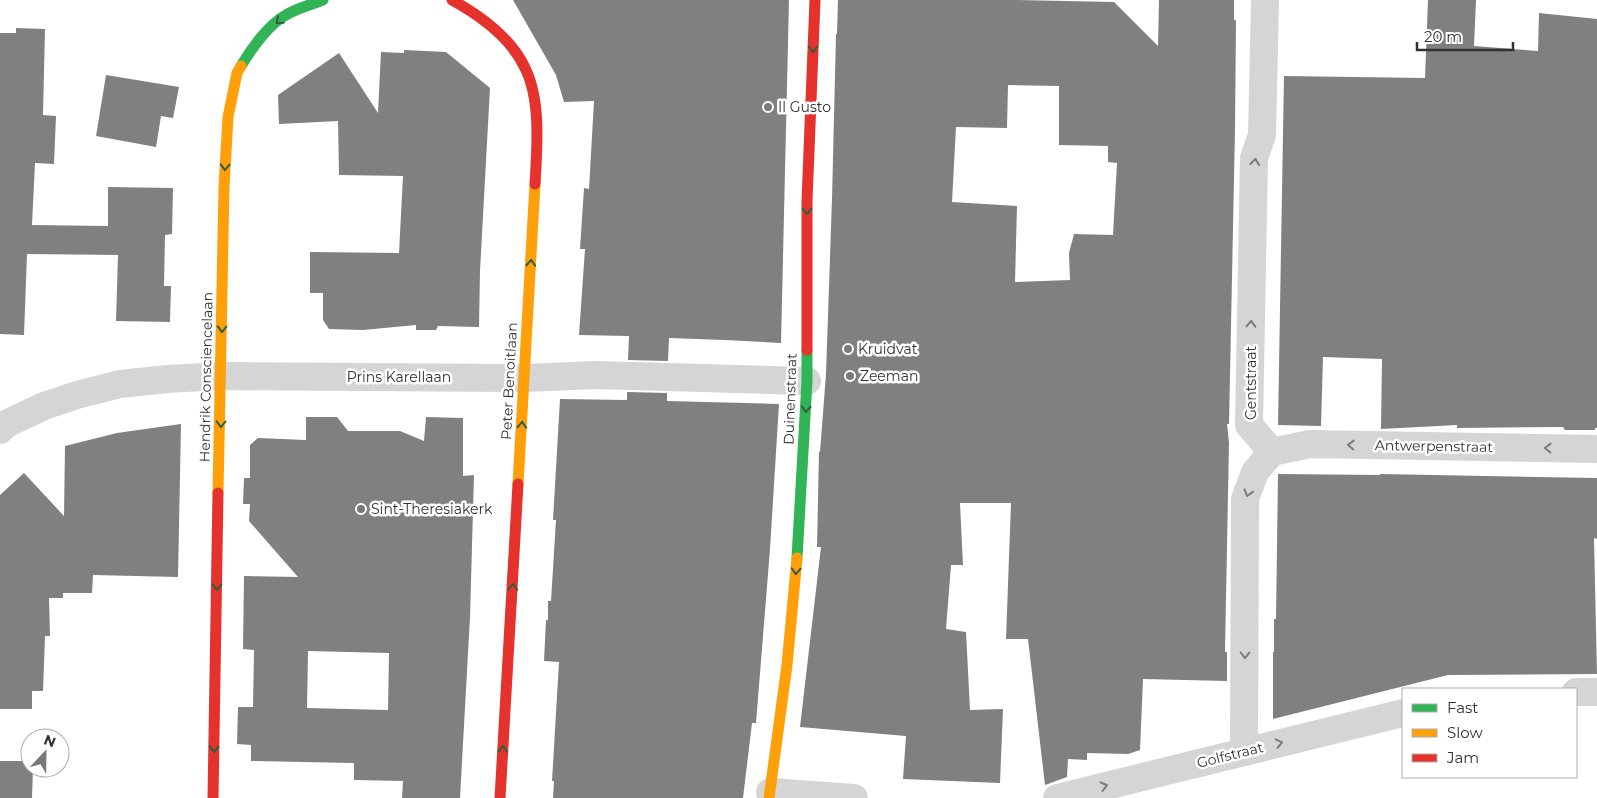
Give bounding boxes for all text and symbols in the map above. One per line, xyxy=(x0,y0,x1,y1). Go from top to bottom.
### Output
one-way arrow xyxy=(276,15,285,24)
scale bar xyxy=(1417,20,1513,52)
text: 20 m xyxy=(1424,27,1462,46)
one-way arrow xyxy=(808,45,818,53)
place label: Il Gusto xyxy=(778,98,831,116)
marker: Il Gusto xyxy=(762,101,774,113)
one-way arrow xyxy=(1249,157,1260,165)
one-way arrow xyxy=(220,164,230,171)
one-way arrow xyxy=(802,208,812,215)
one-way arrow xyxy=(526,258,537,266)
street label: Hendrik Consciencelaan xyxy=(196,292,216,462)
one-way arrow xyxy=(1246,320,1256,328)
street label: Peter Benoitlaan xyxy=(497,322,521,440)
one-way arrow xyxy=(217,326,227,334)
place label: Kruidvat xyxy=(858,340,918,358)
marker: Kruidvat xyxy=(842,343,854,355)
street label: Gentstraat xyxy=(1242,346,1260,420)
street label: Duinenstraat xyxy=(779,352,801,445)
place label: Zeeman xyxy=(860,367,918,385)
street label: Prins Karellaan xyxy=(347,368,451,386)
marker: Zeeman xyxy=(844,370,856,382)
one-way arrow xyxy=(800,405,811,413)
one-way arrow xyxy=(215,421,226,429)
one-way arrow xyxy=(517,421,528,429)
street label: Antwerpenstraat xyxy=(1375,436,1494,456)
one-way arrow xyxy=(1347,440,1354,450)
one-way arrow xyxy=(1544,443,1552,453)
one-way arrow xyxy=(1243,488,1253,496)
place label: Sint-Theresiakerk xyxy=(371,500,493,518)
marker: Sint-Theresiakerk xyxy=(355,503,367,515)
one-way arrow xyxy=(791,567,802,575)
one-way arrow xyxy=(507,583,518,591)
one-way arrow xyxy=(212,584,222,591)
one-way arrow xyxy=(1240,652,1250,659)
legend xyxy=(1402,688,1577,778)
text: Fast xyxy=(1447,698,1478,717)
text: Slow xyxy=(1447,723,1483,742)
north arrow xyxy=(20,728,70,778)
text: N xyxy=(41,730,58,751)
street label: Golfstraat xyxy=(1195,738,1265,772)
one-way arrow xyxy=(1274,738,1283,749)
one-way arrow xyxy=(498,745,509,753)
one-way arrow xyxy=(209,746,219,754)
text: Jam xyxy=(1446,748,1479,767)
one-way arrow xyxy=(1100,781,1109,792)

